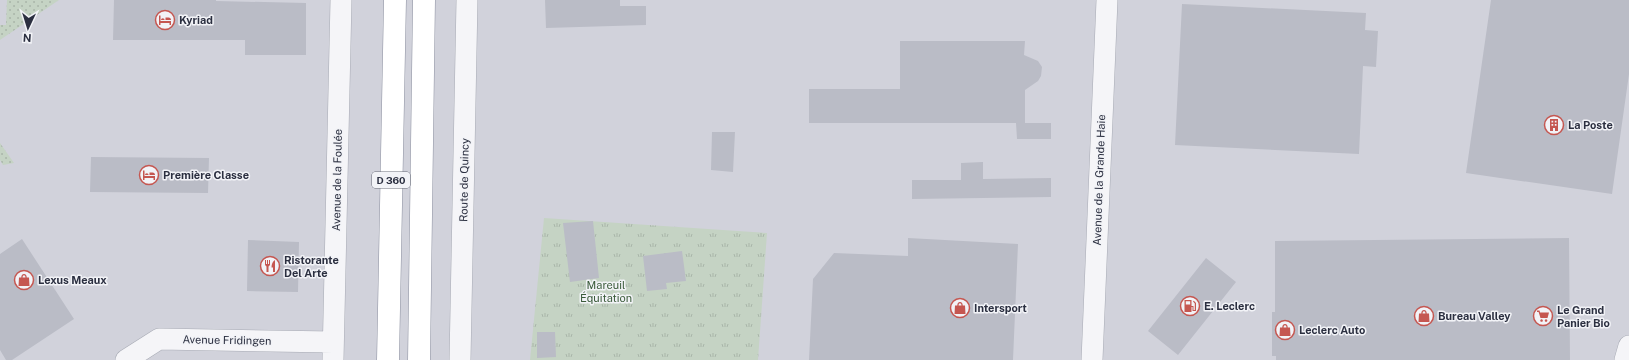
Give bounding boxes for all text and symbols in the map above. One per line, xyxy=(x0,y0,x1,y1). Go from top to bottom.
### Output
north arrow xyxy=(8,8,48,48)
hotel icon: Kyriad xyxy=(154,9,176,31)
place label: Kyriad xyxy=(179,14,213,26)
text: N xyxy=(23,32,32,44)
street label: Avenue de la Grande Haie xyxy=(1091,114,1107,246)
building icon: La Poste xyxy=(1543,114,1565,136)
place label: La Poste xyxy=(1568,119,1613,131)
street label: Avenue de la Foulée xyxy=(330,129,344,231)
street label: Route de Quincy xyxy=(457,138,471,222)
hotel icon: Première Classe xyxy=(138,164,160,186)
place label: Première Classe xyxy=(163,169,249,181)
road number: D 360 xyxy=(372,172,410,188)
place label: Ristorante Del Arte xyxy=(284,254,339,279)
restaurant icon: Ristorante Del Arte xyxy=(259,255,281,277)
shop icon: Lexus Meaux xyxy=(13,269,35,291)
place label: Lexus Meaux xyxy=(38,274,107,286)
park label: Mareuil Équitation xyxy=(580,279,632,304)
fuel station icon: E. Leclerc xyxy=(1179,295,1201,317)
shop icon: Intersport xyxy=(949,297,971,319)
place label: E. Leclerc xyxy=(1204,300,1255,312)
place label: Intersport xyxy=(974,302,1027,314)
place label: Le Grand Panier Bio xyxy=(1557,304,1610,329)
shop icon: Bureau Valley xyxy=(1413,305,1435,327)
supermarket icon: Le Grand Panier Bio xyxy=(1532,305,1554,327)
place label: Bureau Valley xyxy=(1438,310,1511,322)
shop icon: Leclerc Auto xyxy=(1274,319,1296,341)
place label: Leclerc Auto xyxy=(1299,324,1365,336)
street label: Avenue Fridingen xyxy=(182,333,272,347)

